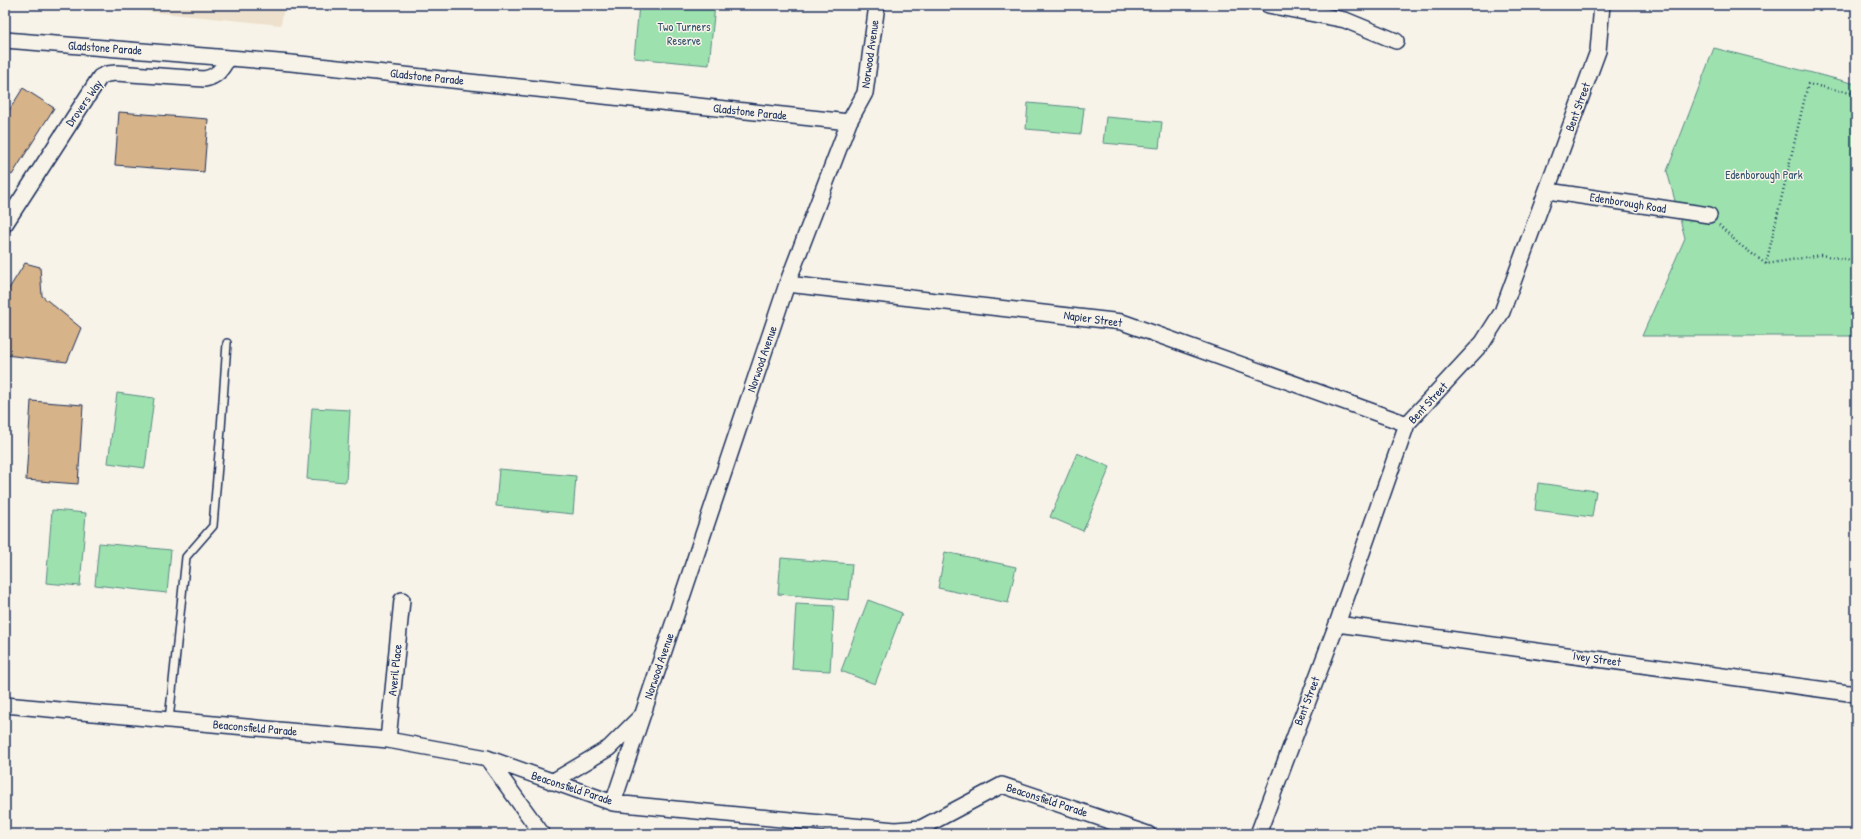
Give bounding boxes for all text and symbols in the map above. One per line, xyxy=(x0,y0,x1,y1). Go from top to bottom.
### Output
park label: Two Turners Reserve xyxy=(657,18,711,49)
street label: Norwood Avenue xyxy=(856,18,883,89)
street label: Gladstone Parade xyxy=(67,36,143,59)
street label: Gladstone Parade xyxy=(389,64,465,89)
street label: Drovers Way xyxy=(61,76,106,130)
street label: Bent Street xyxy=(1561,79,1595,134)
street label: Gladstone Parade xyxy=(712,99,788,124)
park label: Edenborough Park xyxy=(1725,166,1803,183)
street label: Edenborough Road xyxy=(1589,188,1668,217)
street label: Napier Street xyxy=(1063,306,1124,331)
street label: Norwood Avenue xyxy=(742,323,781,394)
street label: Bent Street xyxy=(1404,378,1452,427)
street label: Norwood Avenue xyxy=(639,630,678,701)
street label: Averil Place xyxy=(383,643,406,697)
street label: Ivey Street xyxy=(1572,647,1623,670)
street label: Bent Street xyxy=(1289,673,1324,728)
street label: Beaconsfield Parade xyxy=(212,715,298,740)
street label: Beaconsfield Parade xyxy=(529,766,615,809)
street label: Beaconsfield Parade xyxy=(1004,778,1090,821)

